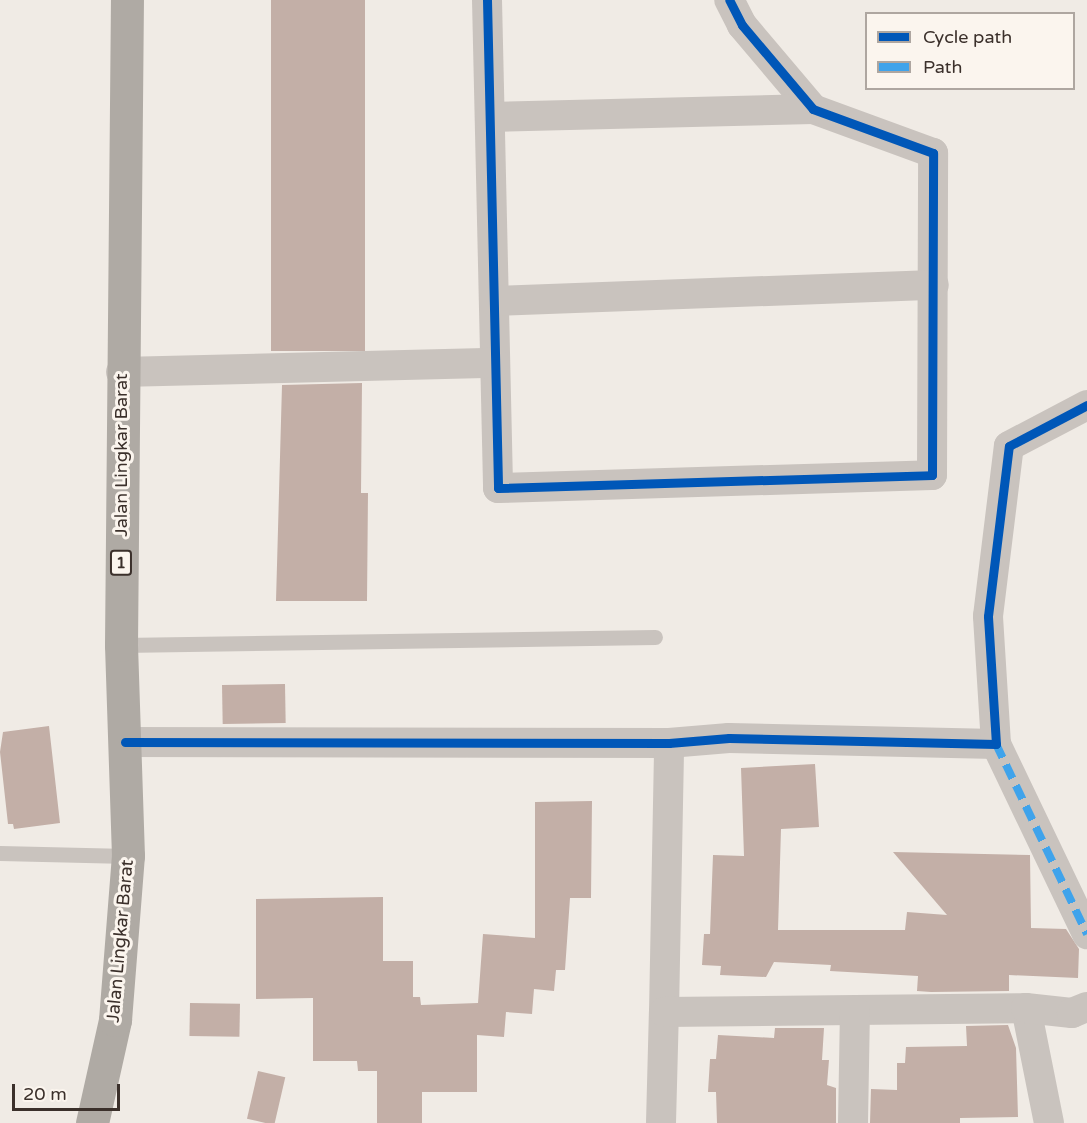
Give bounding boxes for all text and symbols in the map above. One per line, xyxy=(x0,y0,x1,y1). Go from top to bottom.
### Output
legend xyxy=(865,12,1075,90)
text: Cycle path xyxy=(923,26,1012,48)
text: Path xyxy=(923,56,962,78)
street label: Jalan Lingkar Barat xyxy=(110,373,132,537)
road number: 1 xyxy=(109,550,133,576)
street label: Jalan Lingkar Barat xyxy=(102,859,138,1023)
scale bar xyxy=(15,1072,123,1110)
text: 20 m xyxy=(23,1083,67,1105)

